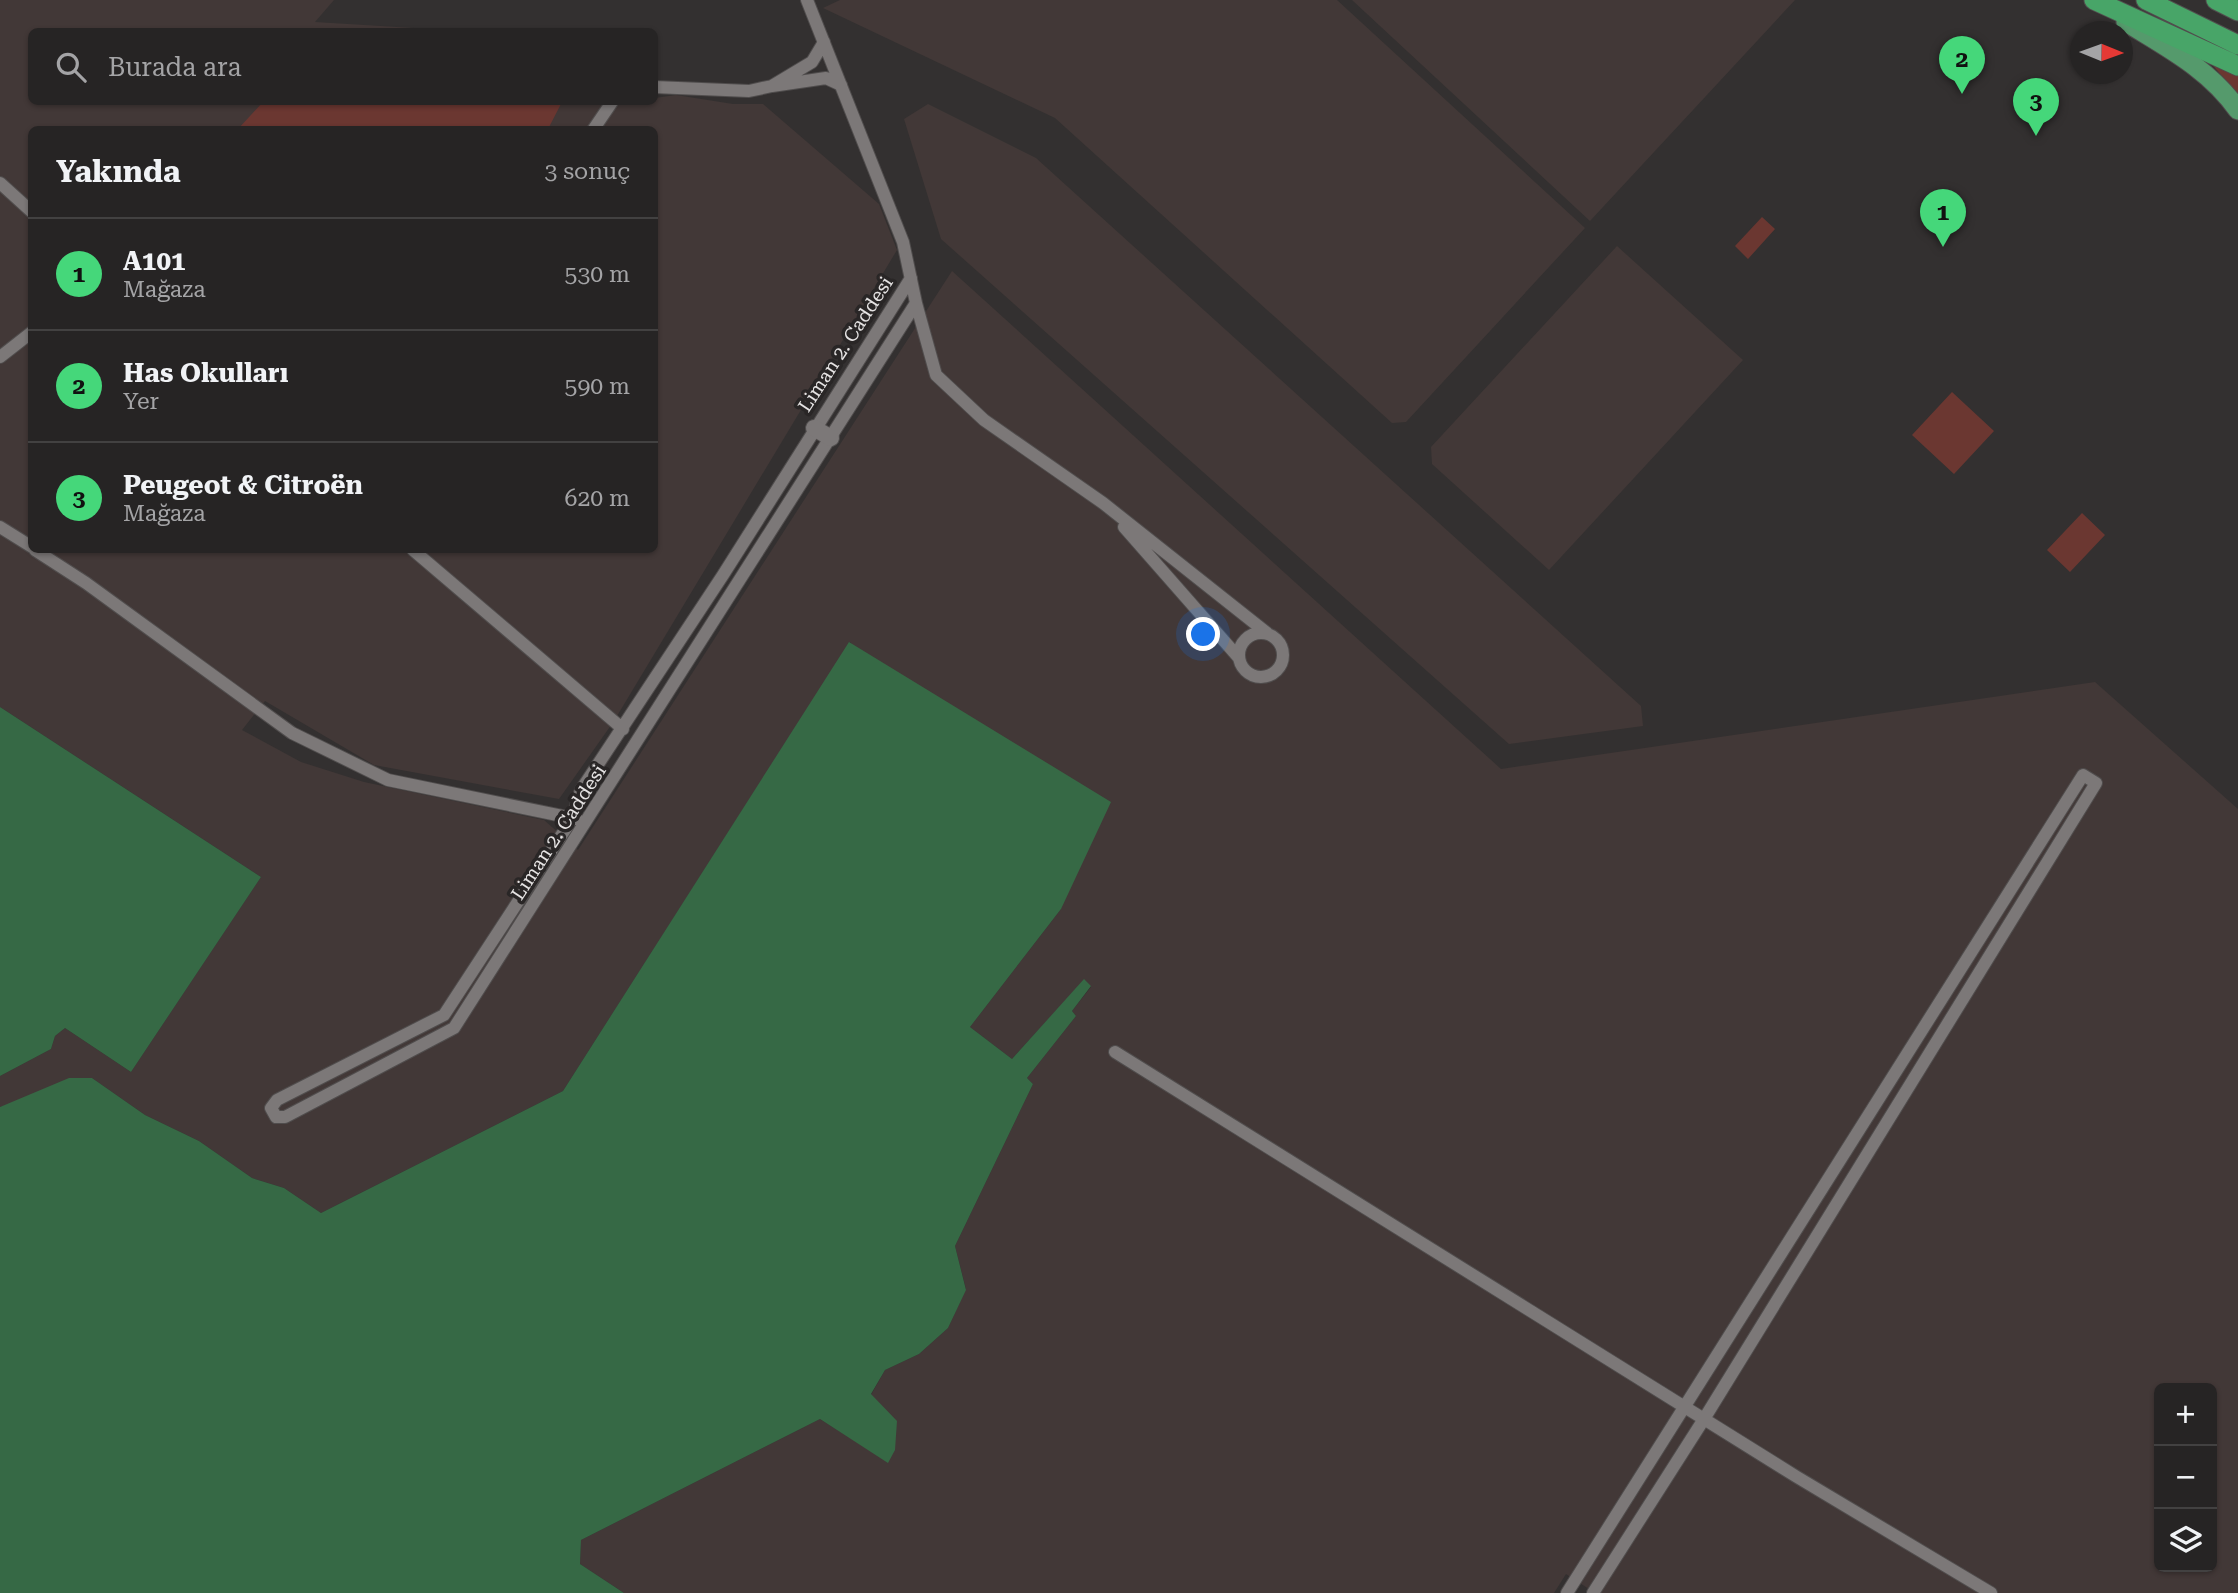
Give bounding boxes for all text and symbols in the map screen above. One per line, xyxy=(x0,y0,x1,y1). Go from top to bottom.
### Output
north arrow xyxy=(2070,21,2133,84)
search box xyxy=(28,28,658,105)
pin: 2 xyxy=(1939,36,1985,94)
icon: search xyxy=(52,48,90,86)
text: Burada ara xyxy=(108,52,242,82)
pin: 3 xyxy=(2013,78,2059,136)
text: Yakında xyxy=(56,154,181,189)
text: 3 sonuç xyxy=(545,158,630,185)
pin: 1 xyxy=(1920,189,1966,247)
text: A101 xyxy=(123,246,186,276)
text: 1 xyxy=(73,261,85,288)
text: 530 m xyxy=(565,261,630,288)
street label: Liman 2. Caddesi xyxy=(793,272,898,416)
text: Mağaza xyxy=(123,276,206,303)
text: Has Okulları xyxy=(123,358,288,388)
text: 2 xyxy=(73,373,85,400)
text: 590 m xyxy=(565,373,630,400)
text: Yer xyxy=(123,388,159,415)
text: Peugeot & Citroën xyxy=(123,470,363,500)
text: 3 xyxy=(73,485,85,512)
text: 620 m xyxy=(565,485,630,512)
text: Mağaza xyxy=(123,500,206,527)
your location xyxy=(1186,617,1220,651)
street label: Liman 2. Caddesi xyxy=(506,760,611,904)
map controls xyxy=(2154,1383,2217,1572)
button: + xyxy=(2154,1383,2217,1446)
button: − xyxy=(2154,1446,2217,1509)
button: layers xyxy=(2154,1509,2217,1572)

